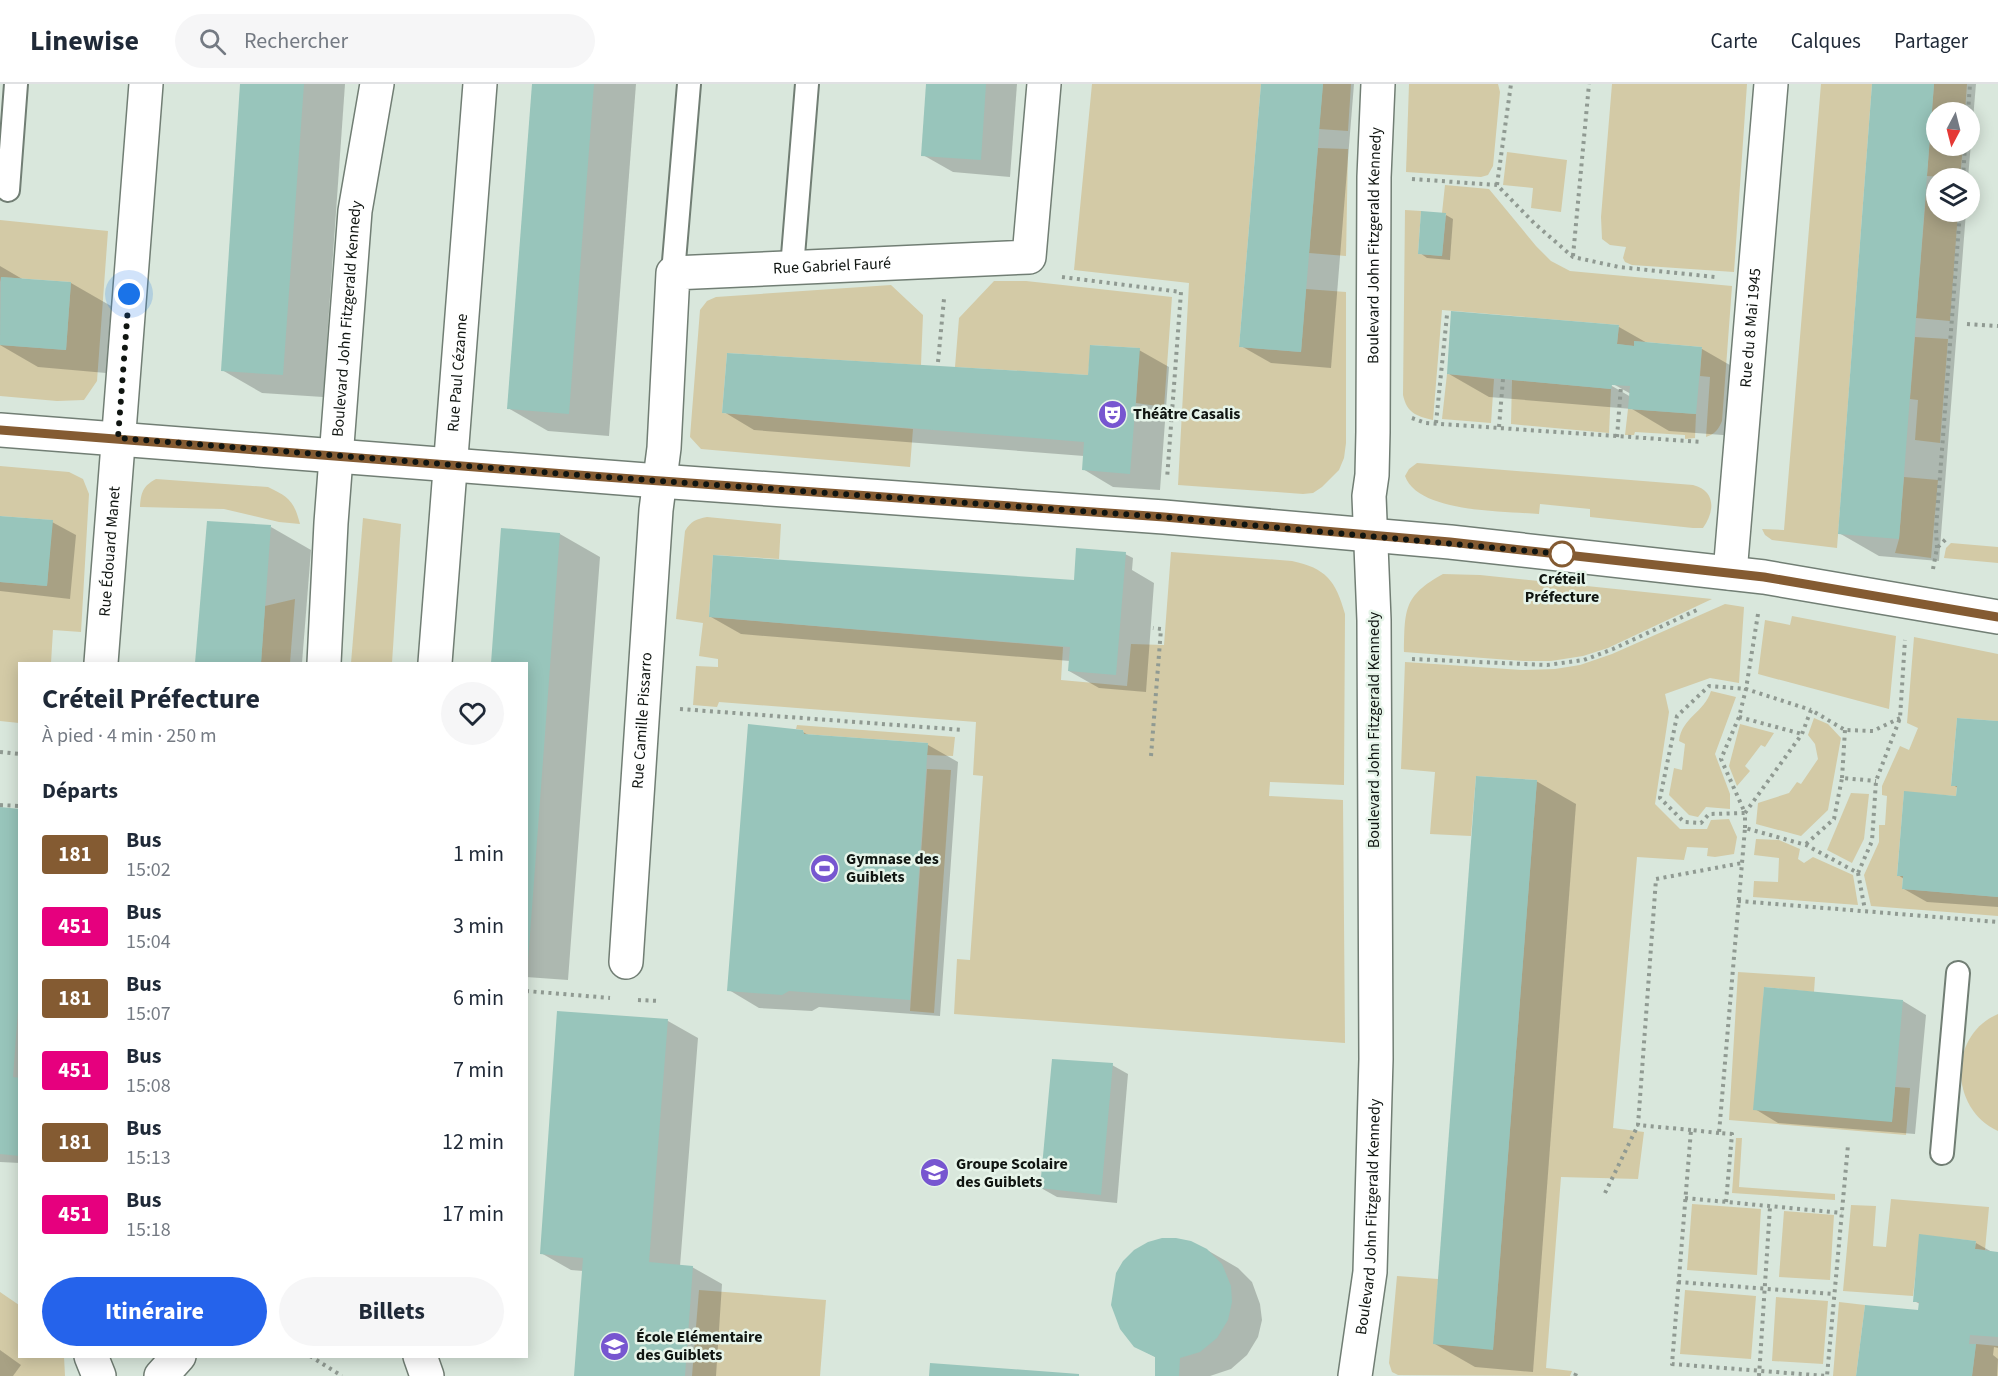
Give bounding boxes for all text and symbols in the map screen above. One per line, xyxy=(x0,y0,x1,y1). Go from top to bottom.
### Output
search box xyxy=(175,14,595,68)
text: Linewise xyxy=(30,21,139,61)
icon: search xyxy=(196,25,229,58)
text: Rechercher xyxy=(244,25,348,57)
text: Carte xyxy=(1711,26,1758,56)
text: Calques xyxy=(1791,26,1861,56)
text: Partager xyxy=(1894,26,1968,56)
north arrow xyxy=(1926,102,1980,156)
map controls xyxy=(1926,102,1980,222)
street label: Boulevard John Fitzgerald Kennedy xyxy=(1362,126,1387,364)
button: layers xyxy=(1926,168,1980,222)
street label: Boulevard John Fitzgerald Kennedy xyxy=(327,198,368,438)
street label: Rue Gabriel Fauré xyxy=(773,252,892,279)
street label: Rue du 8 Mai 1945 xyxy=(1735,267,1767,388)
your location xyxy=(114,279,144,309)
street label: Rue Paul Cézanne xyxy=(442,313,473,433)
theatre icon: Théâtre Casalis xyxy=(1096,398,1128,430)
place label: Théâtre Casalis xyxy=(1133,403,1240,425)
street label: Rue Édouard Manet xyxy=(94,485,126,617)
marker: Créteil Préfecture xyxy=(1549,541,1575,567)
place label: Créteil Préfecture xyxy=(1525,568,1599,608)
street label: Boulevard John Fitzgerald Kennedy xyxy=(1363,611,1385,848)
street label: Rue Camille Pissarro xyxy=(627,652,658,790)
text: Créteil Préfecture xyxy=(42,679,260,719)
button: heart xyxy=(441,682,504,745)
text: À pied · 4 min · 250 m xyxy=(42,722,217,750)
text: Départs xyxy=(42,775,118,807)
text: Bus xyxy=(126,824,162,856)
text: 1 min xyxy=(453,838,504,870)
text: 181 xyxy=(58,839,92,869)
place label: Gymnase des Guiblets xyxy=(846,848,939,888)
sports icon: Gymnase des Guiblets xyxy=(809,852,841,884)
text: 15:02 xyxy=(126,856,171,884)
text: Bus xyxy=(126,896,162,928)
text: 3 min xyxy=(453,910,504,942)
text: 451 xyxy=(58,911,92,941)
text: 15:04 xyxy=(126,928,171,956)
text: Bus xyxy=(126,968,162,1000)
text: 6 min xyxy=(453,982,504,1014)
text: 181 xyxy=(58,983,92,1013)
text: 15:07 xyxy=(126,1000,171,1028)
text: Bus xyxy=(126,1040,162,1072)
text: 7 min xyxy=(453,1054,504,1086)
text: 451 xyxy=(58,1055,92,1085)
text: 15:08 xyxy=(126,1072,171,1100)
street label: Boulevard John Fitzgerald Kennedy xyxy=(1350,1098,1386,1336)
text: Bus xyxy=(126,1112,162,1144)
text: 12 min xyxy=(442,1126,504,1158)
text: 181 xyxy=(58,1127,92,1157)
text: 15:13 xyxy=(126,1144,171,1172)
place label: Groupe Scolaire des Guiblets xyxy=(956,1153,1068,1193)
school or university icon: Groupe Scolaire des Guiblets xyxy=(919,1157,951,1189)
text: Bus xyxy=(126,1184,162,1216)
text: 17 min xyxy=(442,1198,504,1230)
text: 451 xyxy=(58,1199,92,1229)
text: 15:18 xyxy=(126,1216,171,1244)
button: Itinéraire xyxy=(42,1277,267,1346)
button: Billets xyxy=(279,1277,504,1346)
place label: École Elémentaire des Guiblets xyxy=(636,1326,763,1366)
school or university icon: École Elémentaire des Guiblets xyxy=(599,1330,631,1362)

